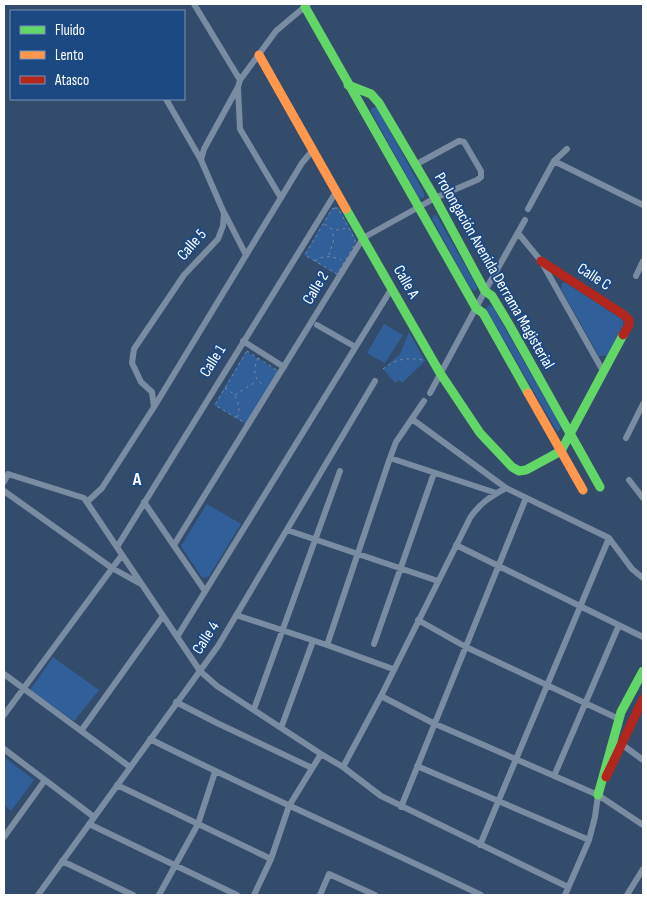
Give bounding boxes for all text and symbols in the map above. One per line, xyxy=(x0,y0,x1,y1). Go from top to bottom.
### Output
legend xyxy=(10,10,185,100)
text: Fluido xyxy=(55,21,85,40)
text: Lento xyxy=(55,46,84,65)
text: Atasco xyxy=(54,71,89,90)
street label: Prolongación Avenida Derrama Magisterial xyxy=(430,170,558,372)
street label: Calle 5 xyxy=(173,226,211,264)
street label: Calle C xyxy=(574,259,615,295)
street label: Calle A xyxy=(389,262,423,302)
street label: Calle 2 xyxy=(299,268,333,308)
street label: Calle 1 xyxy=(196,341,230,381)
district label: A xyxy=(132,469,142,490)
street label: Calle 4 xyxy=(188,618,224,658)

